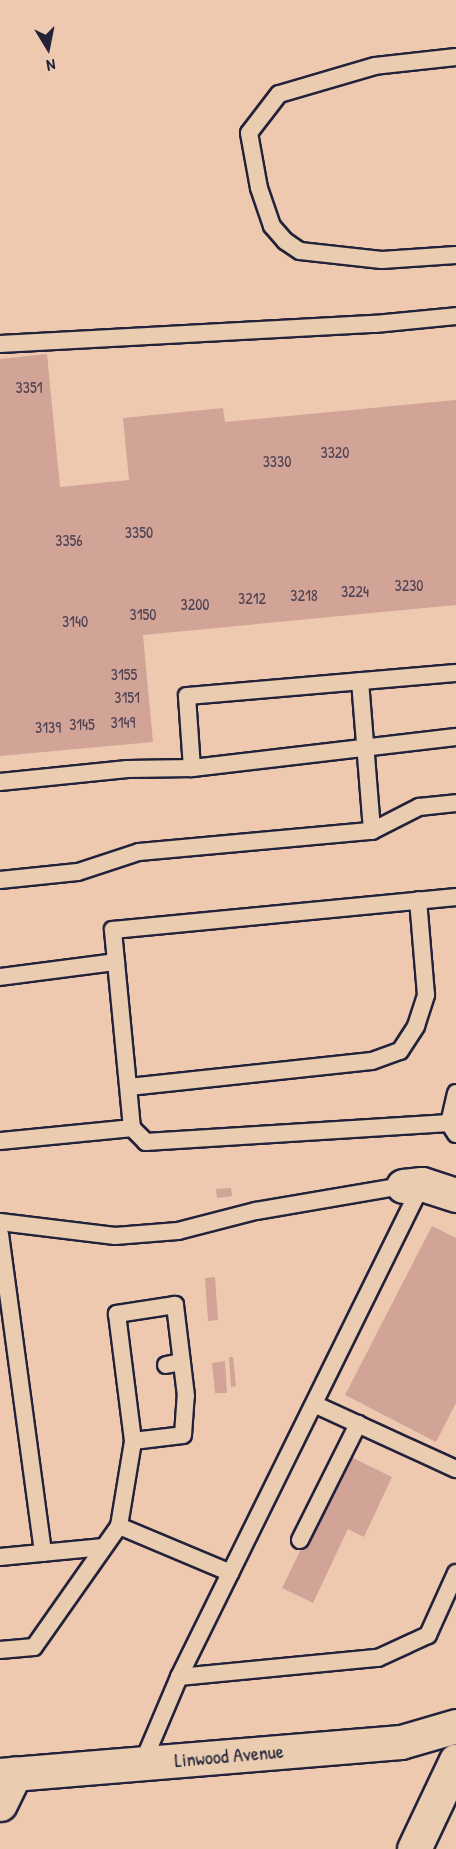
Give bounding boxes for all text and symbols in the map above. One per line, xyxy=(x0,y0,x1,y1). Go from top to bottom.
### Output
north arrow xyxy=(18,18,78,78)
text: N xyxy=(45,54,57,77)
house number: 3351 xyxy=(16,377,42,397)
house number: 3320 xyxy=(321,442,349,462)
house number: 3330 xyxy=(263,451,291,471)
house number: 3350 xyxy=(125,522,153,542)
house number: 3356 xyxy=(55,530,83,550)
house number: 3230 xyxy=(395,575,423,595)
house number: 3224 xyxy=(341,581,369,601)
house number: 3218 xyxy=(290,585,318,605)
house number: 3212 xyxy=(238,588,266,608)
house number: 3200 xyxy=(181,594,209,614)
house number: 3150 xyxy=(130,604,156,624)
house number: 3140 xyxy=(62,611,88,631)
house number: 3155 xyxy=(111,664,137,684)
house number: 3151 xyxy=(114,687,140,707)
house number: 3149 xyxy=(111,712,135,732)
house number: 3145 xyxy=(69,714,95,734)
house number: 3139 xyxy=(35,717,61,737)
street label: Linwood Avenue xyxy=(173,1738,285,1772)

